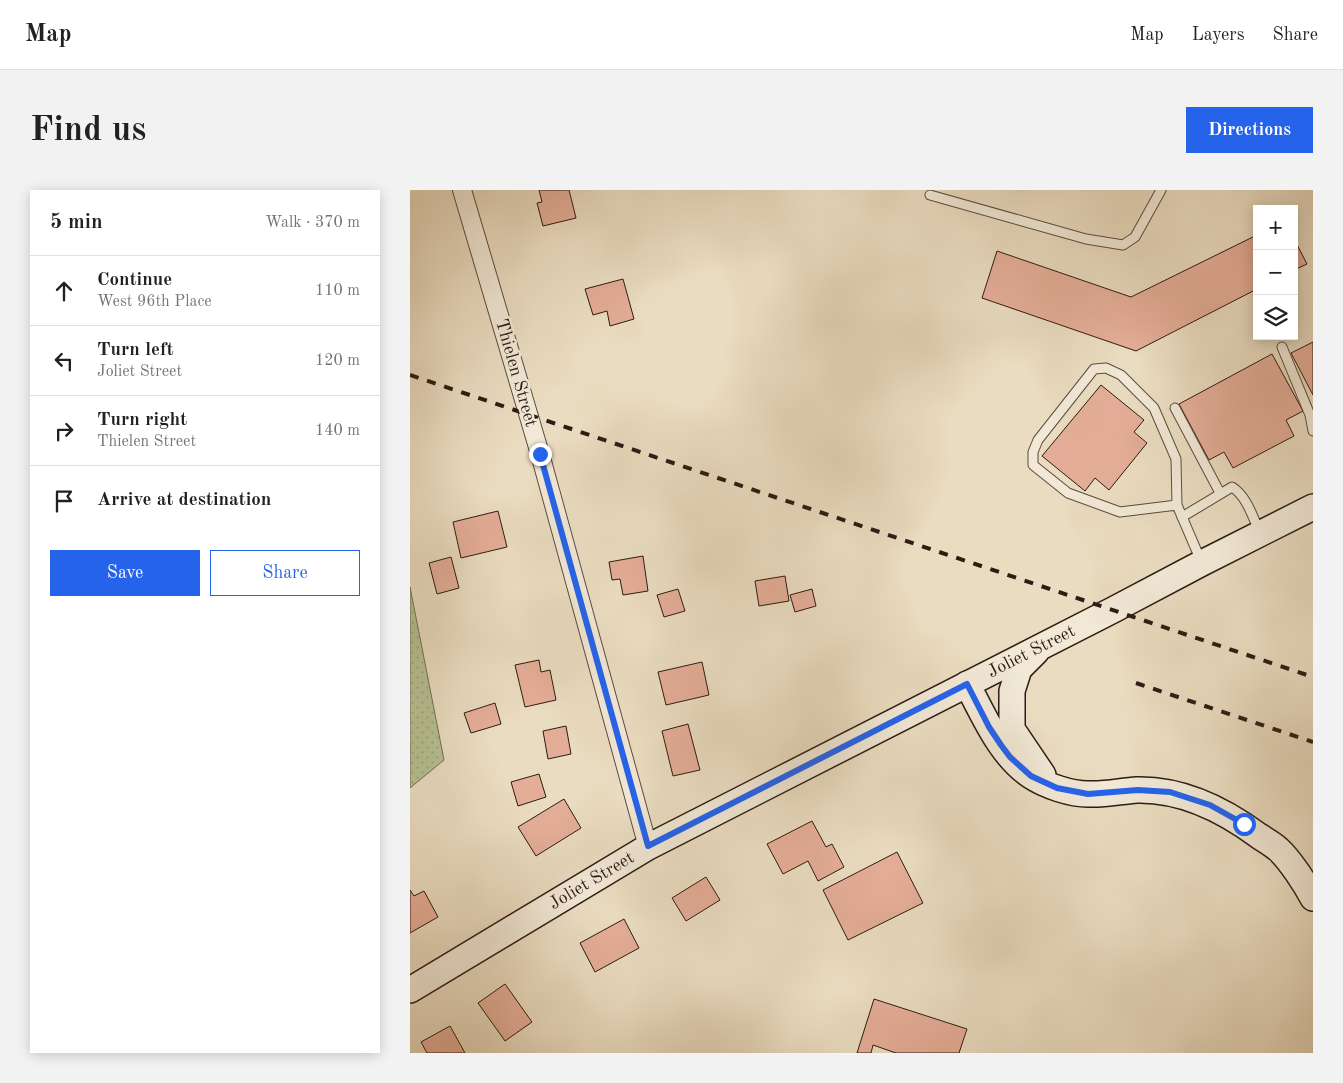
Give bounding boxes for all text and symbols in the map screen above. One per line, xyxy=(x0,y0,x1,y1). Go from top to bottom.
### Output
text: Map xyxy=(25,23,72,47)
text: Map xyxy=(1130,26,1164,44)
text: Layers xyxy=(1192,26,1244,44)
text: Share xyxy=(1272,26,1318,44)
button: Directions xyxy=(1186,107,1313,153)
text: Find us xyxy=(30,113,146,148)
map controls xyxy=(1253,205,1298,340)
button: + xyxy=(1253,205,1298,250)
text: 5 min xyxy=(50,212,103,233)
text: Walk · 370 m xyxy=(265,215,360,231)
button: − xyxy=(1253,250,1298,295)
text: Continue xyxy=(97,271,172,290)
icon: ahead xyxy=(50,277,78,305)
text: 110 m xyxy=(315,283,360,299)
text: West 96th Place xyxy=(97,294,212,310)
button: layers xyxy=(1253,295,1298,340)
street label: Thielen Street xyxy=(492,317,540,429)
text: Turn left xyxy=(97,341,174,360)
icon: left xyxy=(50,347,78,375)
text: 120 m xyxy=(315,353,360,369)
text: Joliet Street xyxy=(97,364,182,380)
text: Turn right xyxy=(97,411,187,430)
icon: right xyxy=(50,417,78,445)
text: 140 m xyxy=(315,423,360,439)
text: Thielen Street xyxy=(97,434,196,450)
route end xyxy=(529,443,552,466)
icon: arrive xyxy=(50,487,78,515)
text: Arrive at destination xyxy=(97,491,271,510)
button: Save xyxy=(50,550,200,596)
button: Share xyxy=(210,550,360,596)
street label: Joliet Street xyxy=(985,622,1078,681)
route start xyxy=(1233,813,1256,836)
street label: Joliet Street xyxy=(546,848,637,913)

